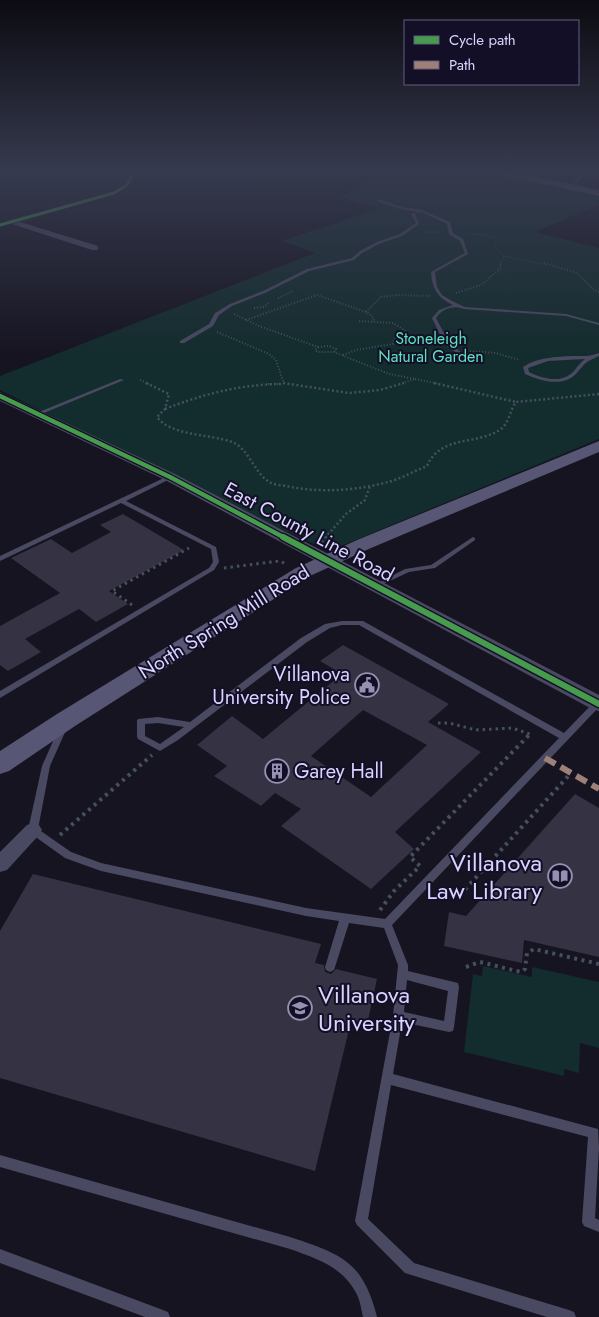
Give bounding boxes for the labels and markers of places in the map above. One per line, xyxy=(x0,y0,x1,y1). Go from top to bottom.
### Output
place label: Villanova University Police xyxy=(212,660,350,712)
public building icon: Villanova University Police xyxy=(354,672,380,698)
place label: Garey Hall xyxy=(294,757,384,786)
building icon: Garey Hall xyxy=(264,758,290,784)
place label: Villanova Law Library xyxy=(426,845,542,908)
library icon: Villanova Law Library xyxy=(547,863,573,889)
place label: Villanova University xyxy=(318,977,415,1040)
school or university icon: Villanova University xyxy=(287,995,313,1021)

